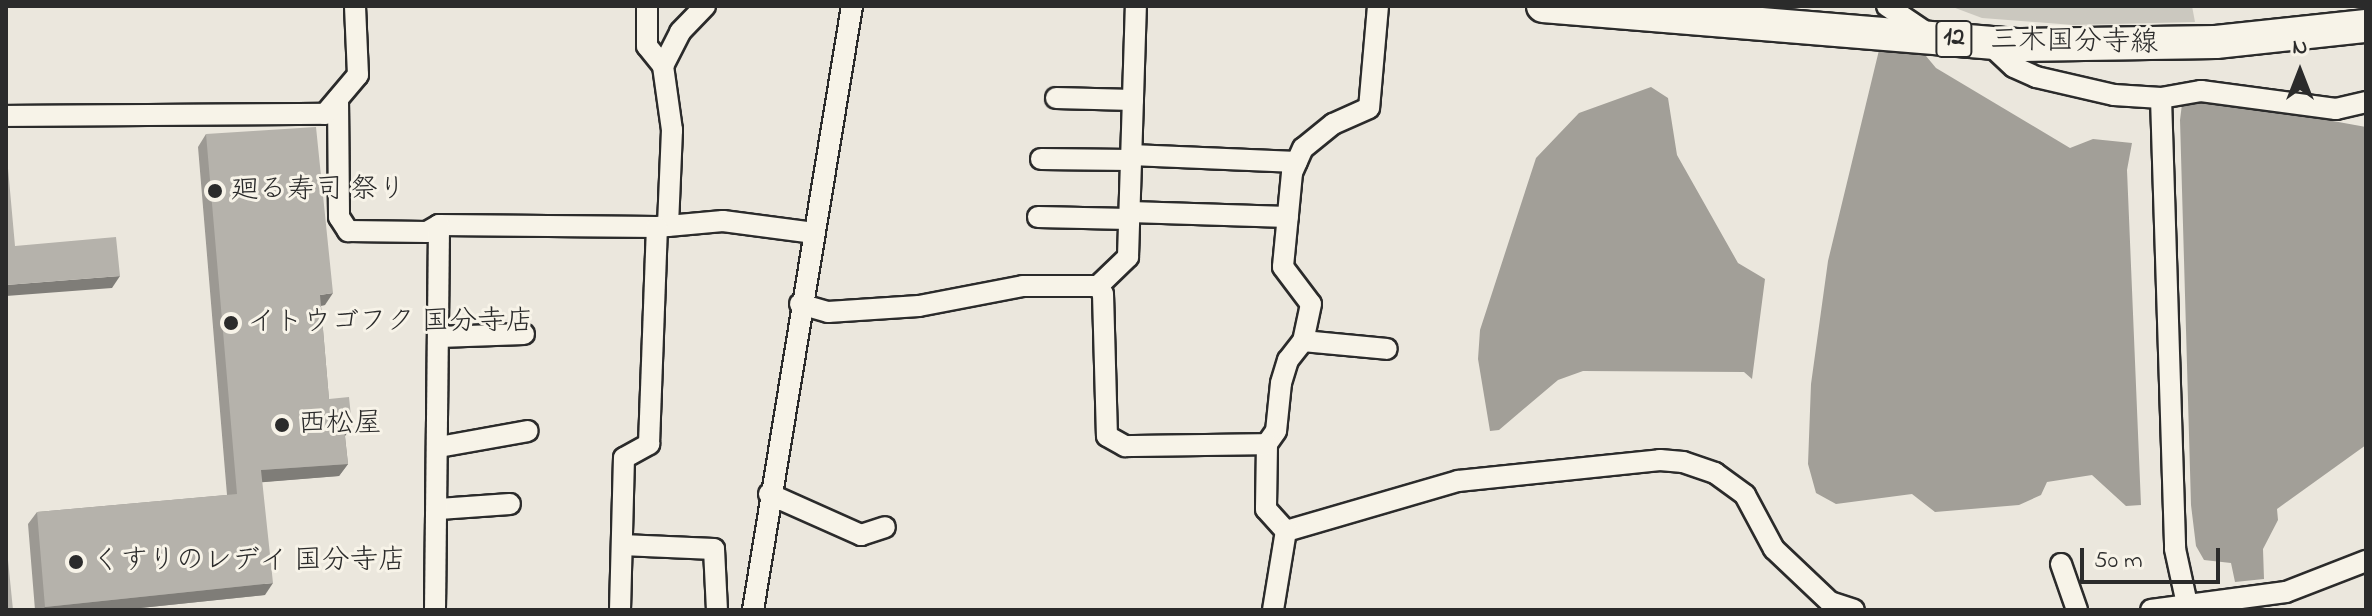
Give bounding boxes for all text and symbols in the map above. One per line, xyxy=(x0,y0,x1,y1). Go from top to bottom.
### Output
road number: 12 xyxy=(1934,17,1974,61)
street label: 三木国分寺線 xyxy=(1990,25,2158,61)
north arrow xyxy=(2260,32,2340,112)
text: N xyxy=(2293,32,2307,64)
place label: 廻る寿司 祭り xyxy=(231,174,406,208)
marker: 廻る寿司 祭り xyxy=(206,182,224,200)
place label: イトウゴフク 国分寺店 xyxy=(247,306,534,340)
marker: イトウゴフク 国分寺店 xyxy=(222,314,240,332)
place label: 西松屋 xyxy=(298,408,382,442)
marker: 西松屋 xyxy=(273,416,291,434)
scale bar xyxy=(2084,532,2224,582)
text: 50 m xyxy=(2094,544,2143,579)
place label: くすりのレデイ 国分寺店 xyxy=(92,545,407,579)
marker: くすりのレデイ 国分寺店 xyxy=(67,553,85,571)

